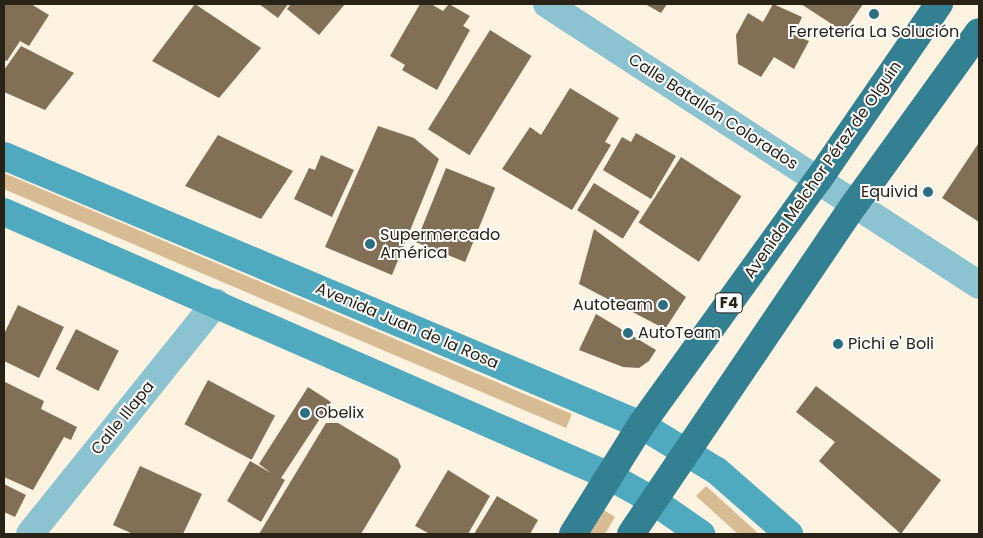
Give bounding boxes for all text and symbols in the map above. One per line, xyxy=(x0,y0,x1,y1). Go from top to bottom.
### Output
marker: Ferretería La Solución xyxy=(868,8,880,20)
place label: Ferretería La Solución xyxy=(789,22,959,42)
street label: Calle Batallón Colorados xyxy=(625,50,801,174)
street label: Avenida Melchor Pérez de Olguín xyxy=(740,58,906,282)
place label: Equivid xyxy=(861,182,918,202)
marker: Equivid xyxy=(922,186,934,198)
place label: Supermercado América xyxy=(380,225,500,263)
marker: Supermercado América xyxy=(364,238,376,250)
street label: Avenida Juan de la Rosa xyxy=(313,279,501,373)
road number: F4 xyxy=(714,290,744,316)
place label: Autoteam xyxy=(573,295,653,315)
marker: Autoteam xyxy=(657,299,669,311)
place label: AutoTeam xyxy=(638,323,721,343)
marker: AutoTeam xyxy=(622,327,634,339)
place label: Pichi e' Boli xyxy=(848,334,934,354)
marker: Pichi e' Boli xyxy=(832,338,844,350)
street label: Calle Illapa xyxy=(87,377,159,459)
place label: Obelix xyxy=(315,403,364,423)
marker: Obelix xyxy=(299,407,311,419)

